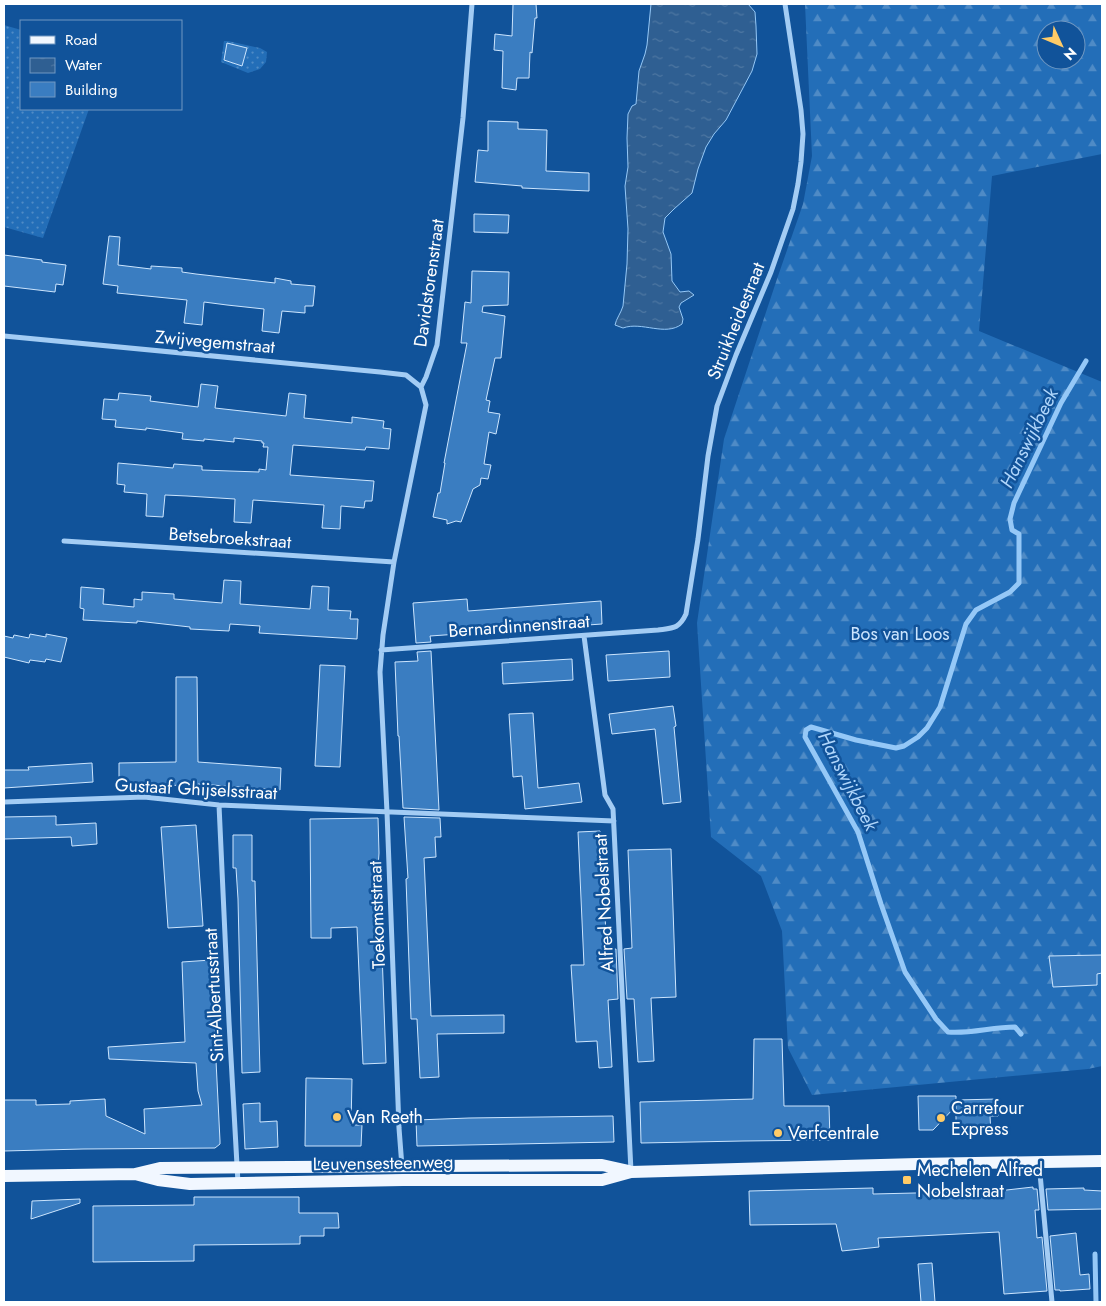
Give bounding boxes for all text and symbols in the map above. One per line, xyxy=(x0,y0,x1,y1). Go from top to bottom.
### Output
legend xyxy=(20,20,182,110)
north arrow xyxy=(1036,20,1086,70)
text: Road xyxy=(65,29,97,51)
text: N xyxy=(1059,43,1081,65)
text: Water xyxy=(65,54,103,76)
text: Building xyxy=(65,79,117,101)
street label: Davidstorenstraat xyxy=(407,217,451,349)
street label: Struikheidestraat xyxy=(701,258,772,384)
street label: Zwijvegemstraat xyxy=(154,324,277,360)
water label: Hanswijkbeek xyxy=(993,383,1065,493)
street label: Betsebroekstraat xyxy=(168,521,293,555)
street label: Bernardinnenstraat xyxy=(447,608,591,644)
park label: Bos van Loos xyxy=(851,621,949,647)
water label: Hanswijkbeek xyxy=(811,727,885,836)
street label: Gustaaf Ghijselsstraat xyxy=(114,772,279,806)
street label: Alfred Nobelstraat xyxy=(587,832,621,973)
street label: Toekomststraat xyxy=(362,860,392,969)
street label: Sint-Albertusstraat xyxy=(197,927,230,1063)
place label: Carrefour Express xyxy=(951,1095,1025,1142)
place label: Van Reeth xyxy=(347,1104,423,1130)
marker: Van Reeth xyxy=(331,1111,343,1123)
marker: Carrefour Express xyxy=(935,1112,947,1124)
place label: Verfcentrale xyxy=(788,1120,879,1146)
marker: Verfcentrale xyxy=(772,1127,784,1139)
street label: Leuvensesteenweg xyxy=(312,1149,454,1177)
place label: Mechelen Alfred Nobelstraat xyxy=(917,1157,1043,1204)
marker: Mechelen Alfred Nobelstraat xyxy=(901,1174,913,1186)

